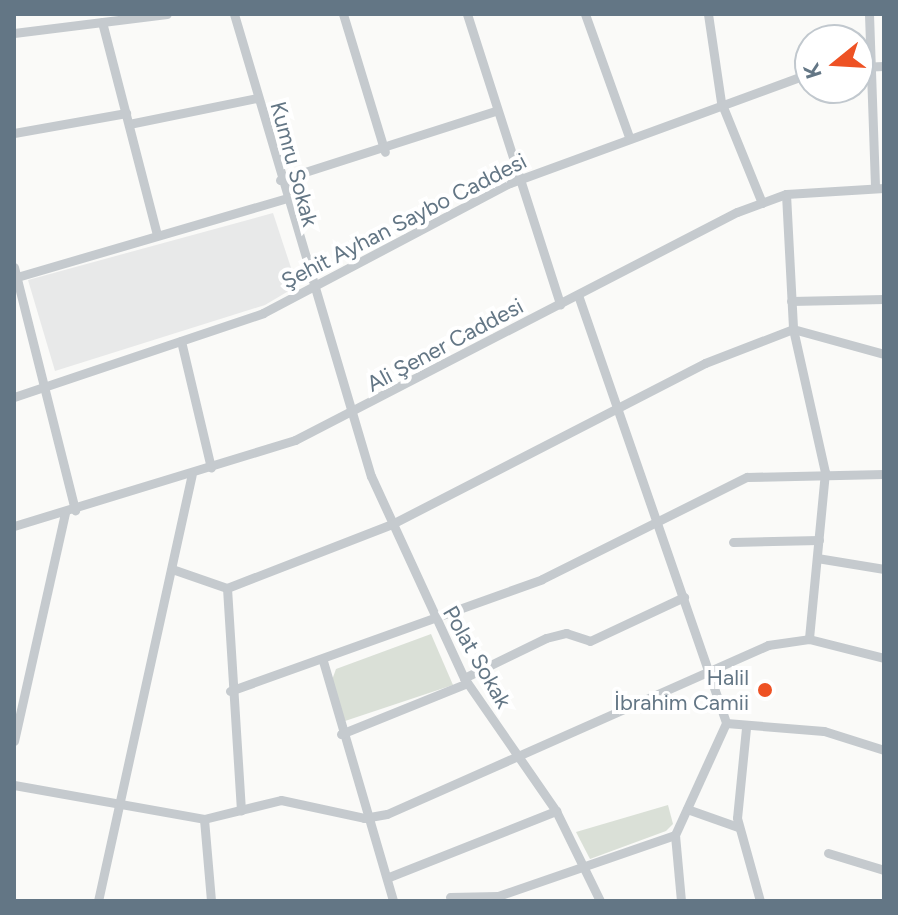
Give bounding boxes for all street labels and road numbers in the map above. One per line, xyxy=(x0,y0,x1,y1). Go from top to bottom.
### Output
street label: Kumru Sokak xyxy=(265,99,323,229)
street label: Şehit Ayhan Saybo Caddesi xyxy=(277,148,531,294)
street label: Ali Şener Caddesi xyxy=(362,293,528,397)
street label: Polat Sokak xyxy=(437,601,517,713)

